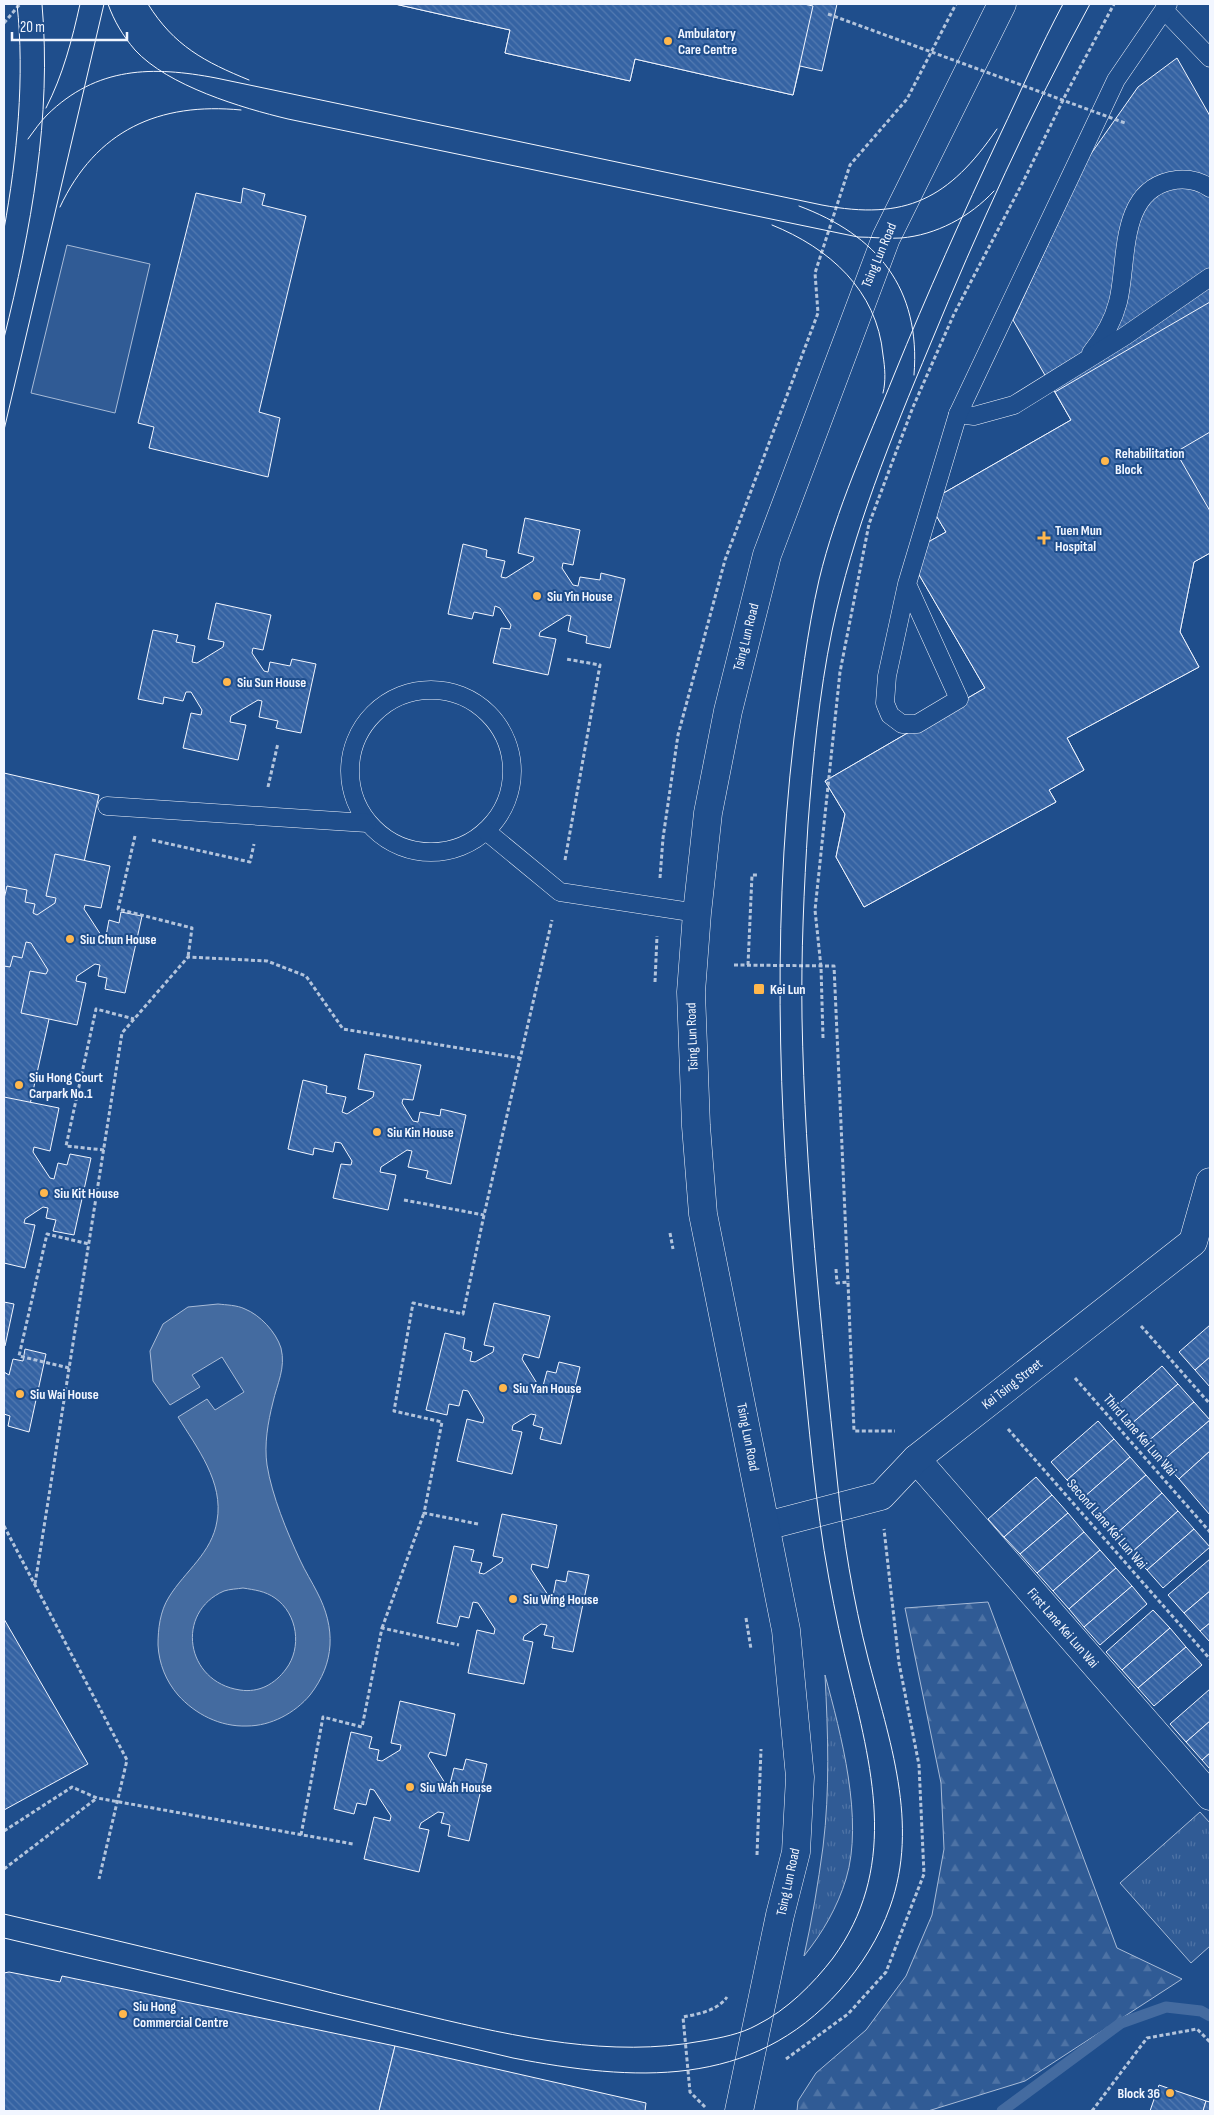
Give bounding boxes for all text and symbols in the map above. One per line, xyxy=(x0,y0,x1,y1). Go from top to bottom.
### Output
scale bar xyxy=(12,10,128,42)
text: 20 m xyxy=(20,18,45,37)
place label: Ambulatory Care Centre xyxy=(677,25,737,58)
marker: Ambulatory Care Centre xyxy=(662,35,674,47)
street label: Tsing Lun Road xyxy=(858,220,900,290)
place label: Rehabilitation Block xyxy=(1115,445,1185,478)
marker: Rehabilitation Block xyxy=(1099,455,1111,467)
place label: Tuen Mun Hospital xyxy=(1055,522,1102,555)
marker: Tuen Mun Hospital xyxy=(1037,531,1051,545)
place label: Siu Yin House xyxy=(547,588,613,605)
marker: Siu Yin House xyxy=(531,590,543,602)
street label: Tsing Lun Road xyxy=(729,601,763,672)
place label: Siu Sun House xyxy=(237,674,306,691)
marker: Siu Sun House xyxy=(221,676,233,688)
place label: Siu Chun House xyxy=(80,931,156,948)
marker: Siu Chun House xyxy=(64,933,76,945)
place label: Kei Lun xyxy=(770,981,806,998)
marker: Kei Lun xyxy=(752,982,766,996)
street label: Tsing Lun Road xyxy=(682,1002,702,1072)
place label: Siu Hong Court Carpark No.1 xyxy=(29,1069,103,1102)
marker: Siu Hong Court Carpark No.1 xyxy=(13,1079,25,1091)
place label: Siu Kin House xyxy=(387,1124,454,1141)
marker: Siu Kin House xyxy=(371,1126,383,1138)
place label: Siu Kit House xyxy=(54,1185,119,1202)
marker: Siu Kit House xyxy=(38,1187,50,1199)
street label: Kei Tsing Street xyxy=(978,1355,1046,1413)
place label: Siu Yan House xyxy=(513,1380,581,1397)
marker: Siu Yan House xyxy=(497,1382,509,1394)
place label: Siu Wai House xyxy=(30,1386,99,1403)
marker: Siu Wai House xyxy=(14,1388,26,1400)
street label: Third Lane Kei Lun Wai xyxy=(1100,1391,1180,1479)
street label: Tsing Lun Road xyxy=(733,1402,763,1473)
street label: Second Lane Kei Lun Wai xyxy=(1063,1475,1151,1573)
street label: First Lane Kei Lun Wai xyxy=(1024,1585,1102,1671)
place label: Siu Wing House xyxy=(523,1591,598,1608)
marker: Siu Wing House xyxy=(507,1593,519,1605)
place label: Siu Wah House xyxy=(420,1779,492,1796)
marker: Siu Wah House xyxy=(404,1781,416,1793)
street label: Tsing Lun Road xyxy=(773,1846,804,1917)
place label: Siu Hong Commercial Centre xyxy=(133,1998,229,2031)
marker: Siu Hong Commercial Centre xyxy=(117,2008,129,2020)
place label: Block 36 xyxy=(1118,2085,1160,2102)
marker: Block 36 xyxy=(1164,2087,1176,2099)

